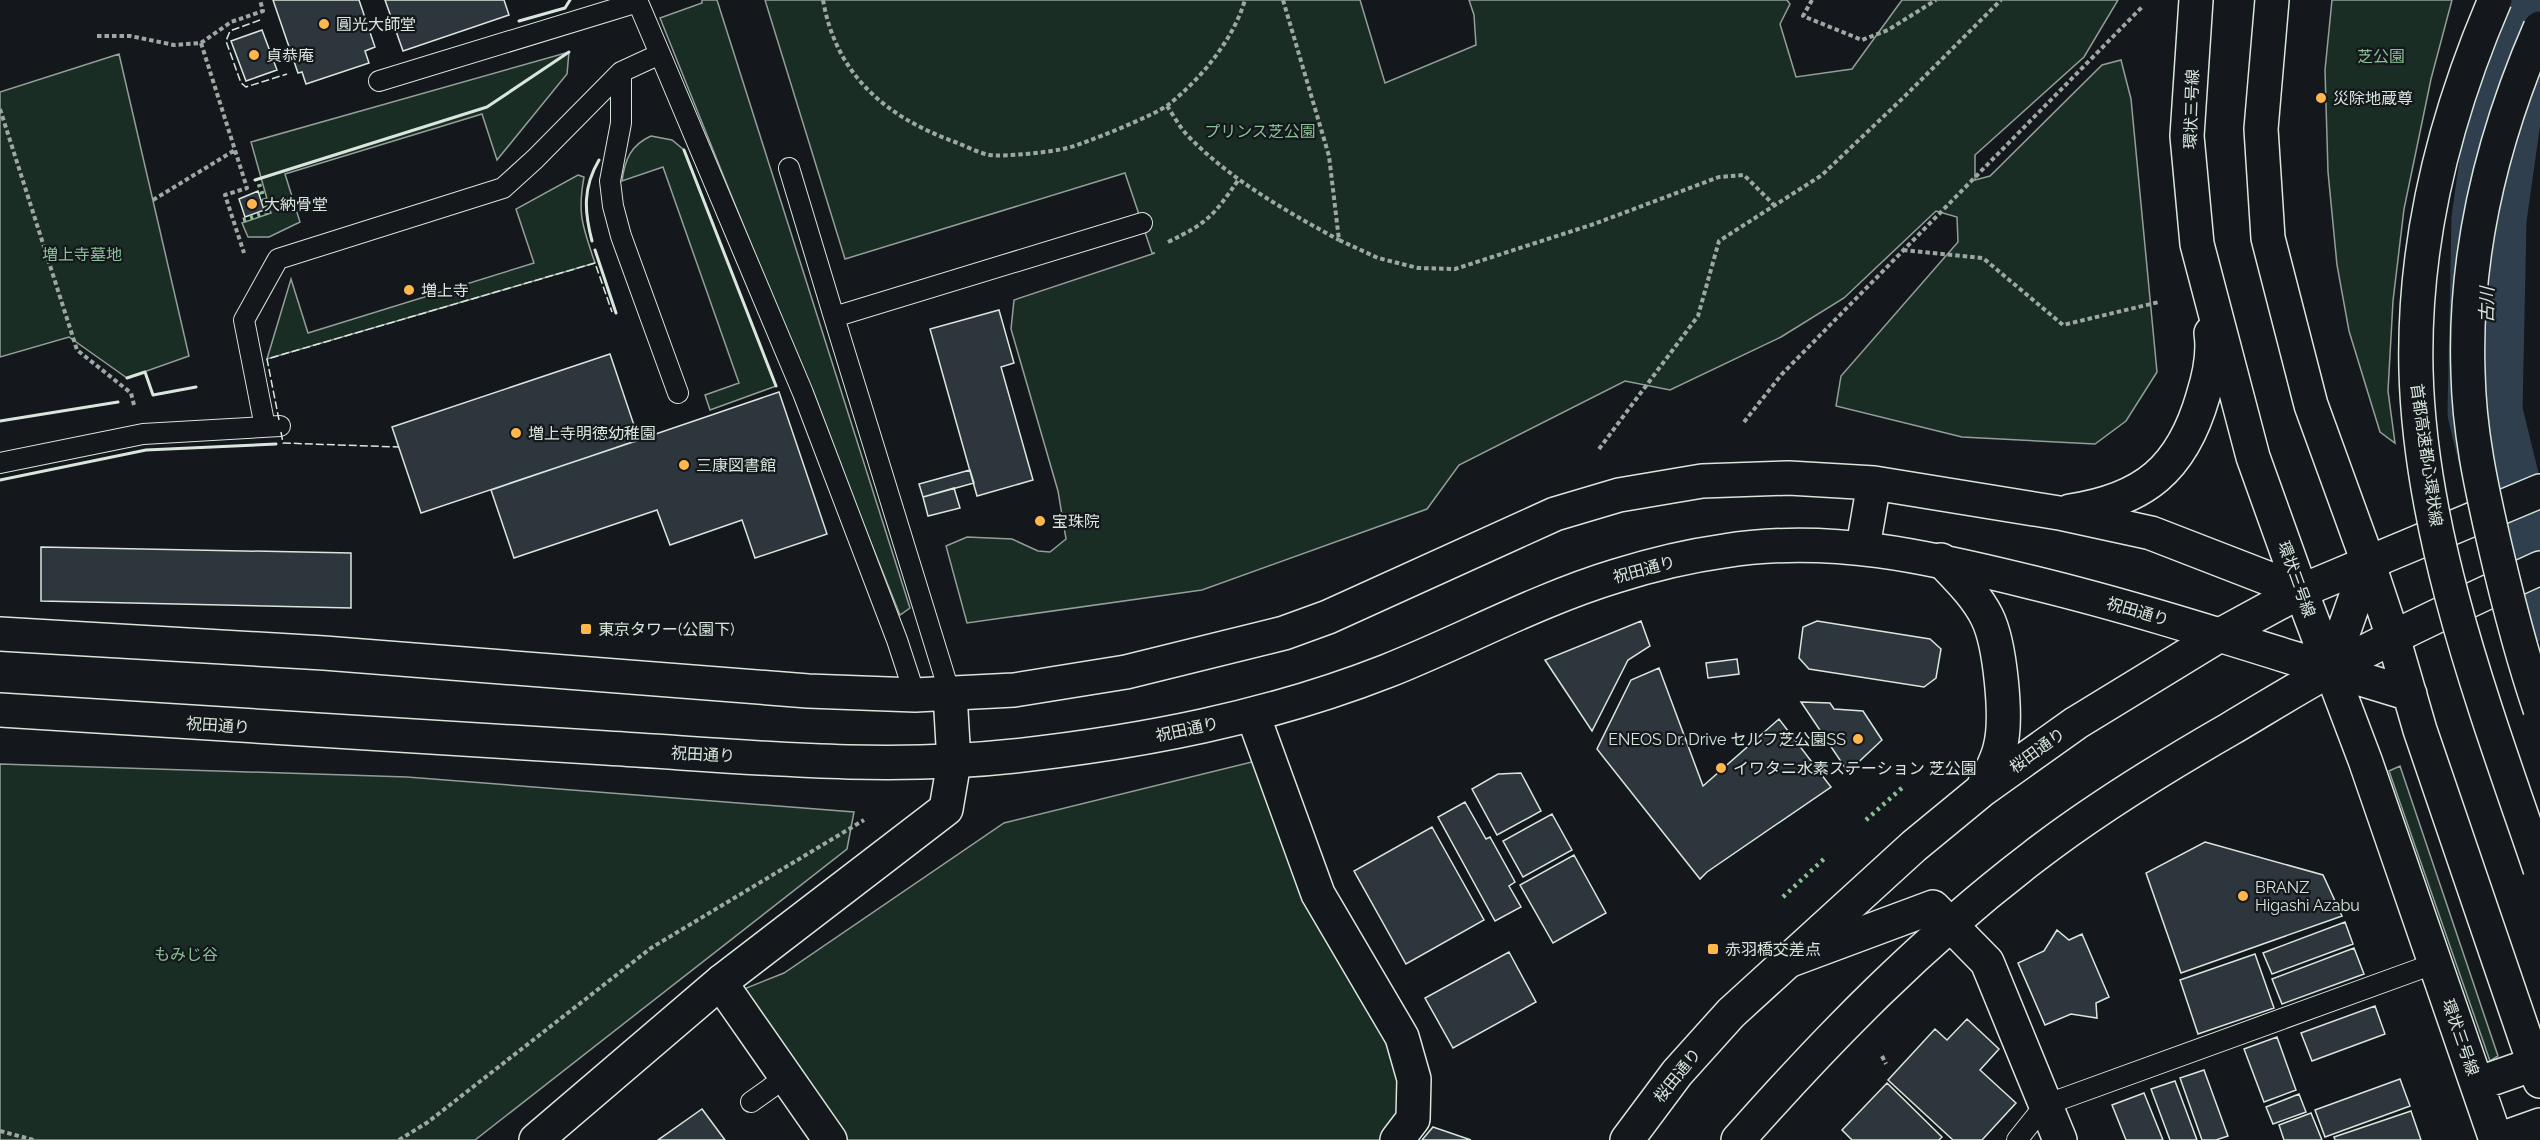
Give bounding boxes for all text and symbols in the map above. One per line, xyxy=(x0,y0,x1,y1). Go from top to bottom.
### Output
place label: 圓光大師堂 xyxy=(336,15,416,34)
marker: 圓光大師堂 xyxy=(317,17,331,31)
place label: 貞恭庵 xyxy=(266,46,314,65)
park label: 芝公園 xyxy=(2357,47,2405,66)
marker: 貞恭庵 xyxy=(247,48,261,62)
street label: 環状三号線 xyxy=(2181,69,2202,149)
place label: 災除地蔵尊 xyxy=(2333,89,2413,108)
marker: 災除地蔵尊 xyxy=(2314,91,2328,105)
park label: プリンス芝公園 xyxy=(1204,122,1316,141)
place label: 大納骨堂 xyxy=(264,195,328,214)
marker: 大納骨堂 xyxy=(245,197,259,211)
park label: 増上寺墓地 xyxy=(42,245,122,264)
place label: 増上寺 xyxy=(421,281,469,300)
marker: 増上寺 xyxy=(402,283,416,297)
water label: 古川 xyxy=(2476,285,2497,323)
street label: 首都高速都心環状線 xyxy=(2407,382,2446,528)
place label: 増上寺明徳幼稚園 xyxy=(528,424,656,443)
marker: 増上寺明徳幼稚園 xyxy=(509,426,523,440)
place label: 三康図書館 xyxy=(696,456,776,475)
marker: 三康図書館 xyxy=(677,458,691,472)
place label: 宝珠院 xyxy=(1052,512,1100,531)
marker: 宝珠院 xyxy=(1033,514,1047,528)
street label: 環状三号線 xyxy=(2274,538,2319,620)
street label: 祝田通り xyxy=(1611,552,1678,587)
street label: 祝田通り xyxy=(2104,594,2171,629)
place label: 東京タワー(公園下) xyxy=(598,620,735,639)
marker: 東京タワー(公園下) xyxy=(579,622,593,636)
street label: 祝田通り xyxy=(185,714,251,737)
street label: 祝田通り xyxy=(1154,714,1220,745)
street label: 桜田通り xyxy=(2006,724,2069,777)
place label: ENEOS Dr. Drive セルフ芝公園SS xyxy=(1608,730,1846,749)
marker: ENEOS Dr. Drive セルフ芝公園SS xyxy=(1851,732,1865,746)
street label: 祝田通り xyxy=(671,743,735,766)
place label: イワタニ水素ステーション 芝公園 xyxy=(1733,759,1977,778)
marker: イワタニ水素ステーション 芝公園 xyxy=(1714,761,1728,775)
place label: BRANZ Higashi Azabu xyxy=(2255,878,2360,915)
marker: BRANZ Higashi Azabu xyxy=(2236,889,2250,903)
place label: 赤羽橋交差点 xyxy=(1725,940,1821,959)
marker: 赤羽橋交差点 xyxy=(1706,942,1720,956)
park label: もみじ谷 xyxy=(154,945,218,964)
street label: 環状三号線 xyxy=(2439,996,2483,1078)
street label: 桜田通り xyxy=(1650,1044,1705,1106)

